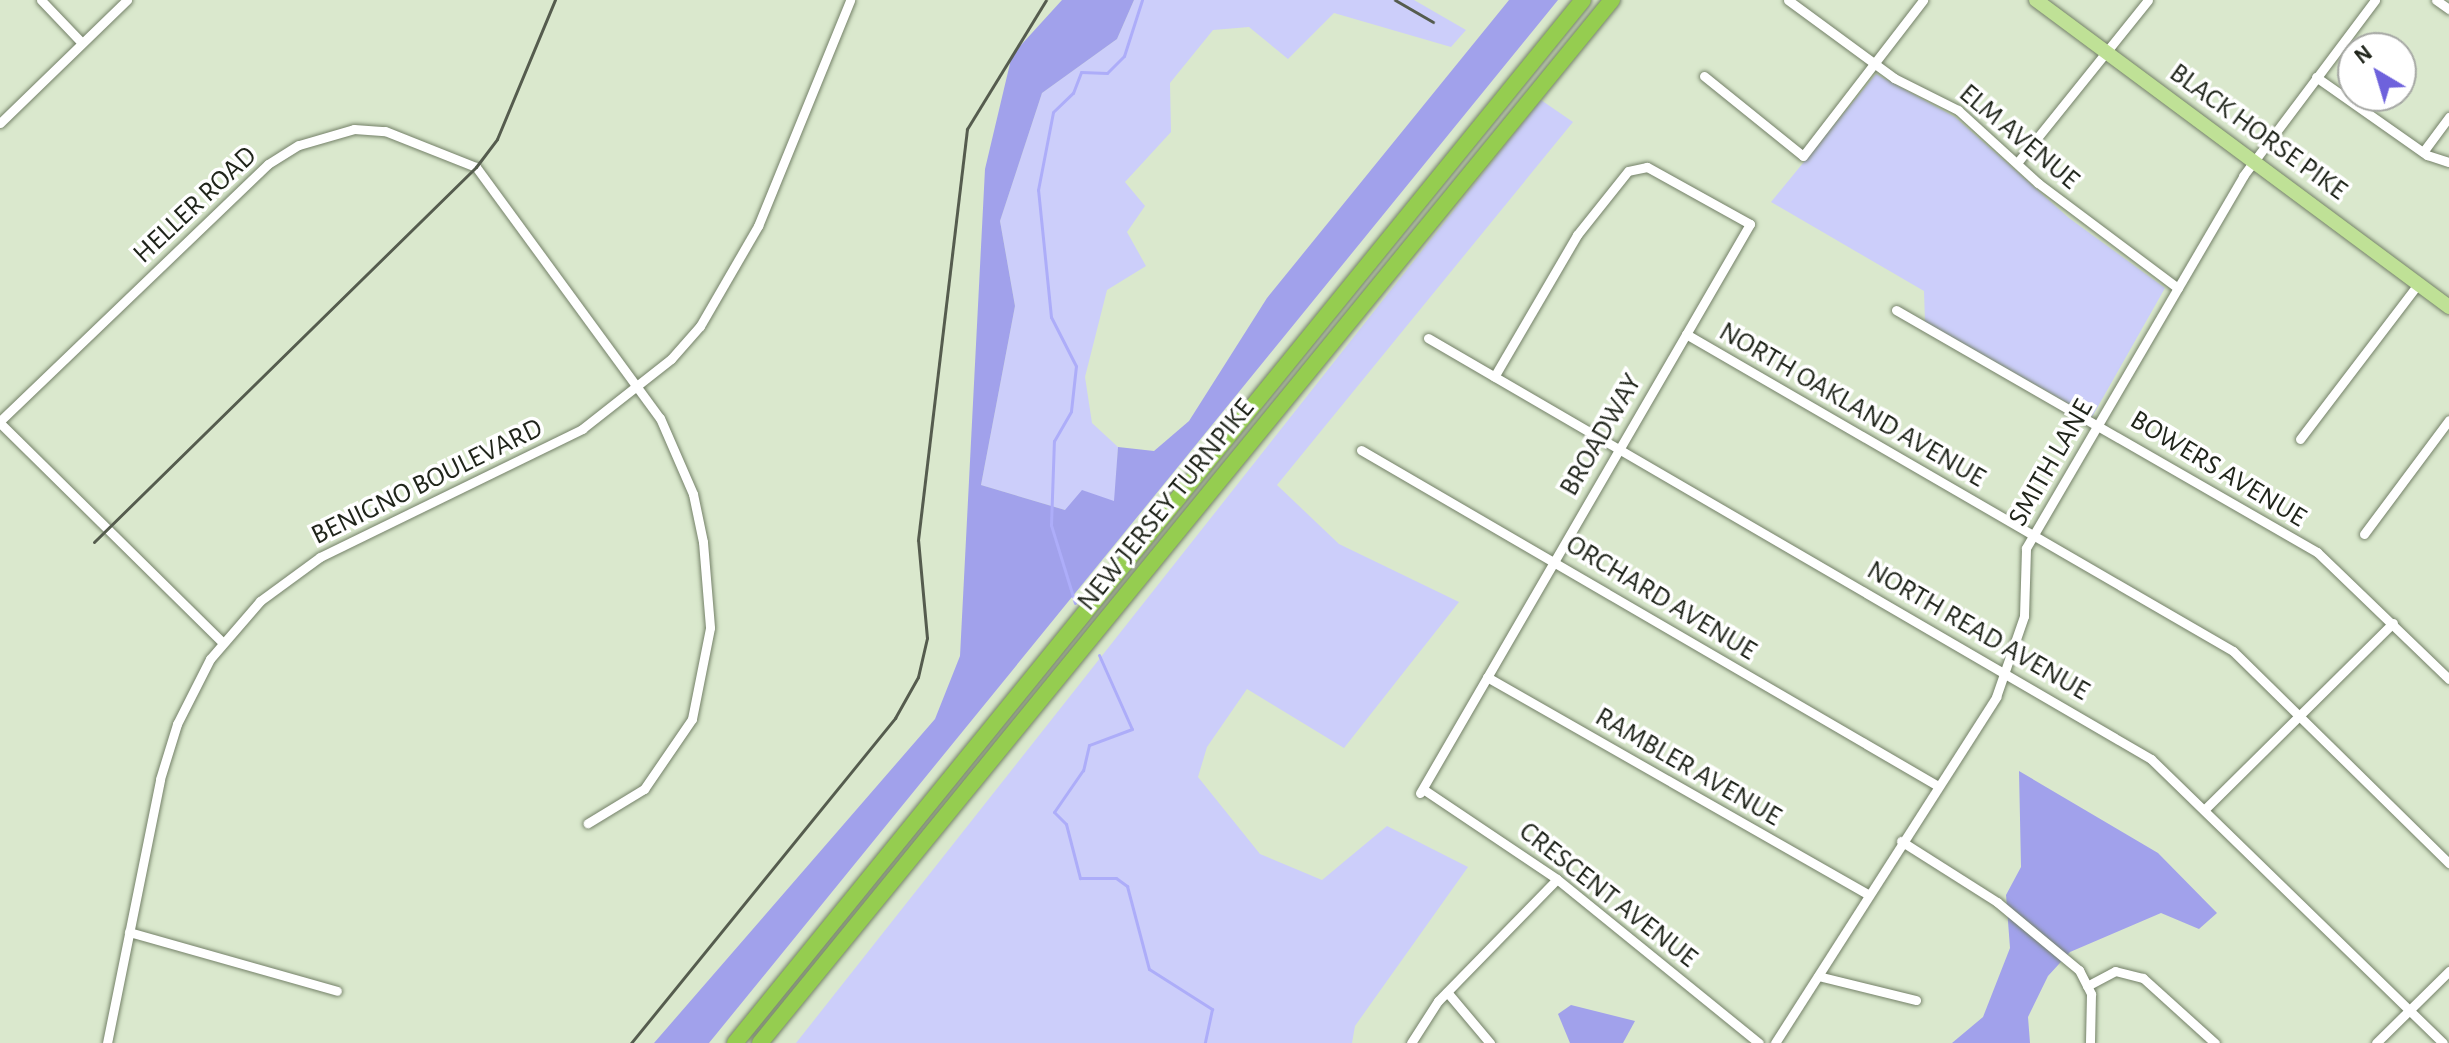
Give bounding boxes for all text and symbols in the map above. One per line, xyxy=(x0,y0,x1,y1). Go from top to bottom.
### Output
north arrow xyxy=(2337,32,2417,112)
text: N xyxy=(2351,41,2376,68)
street label: BLACK HORSE PIKE xyxy=(2163,56,2353,208)
street label: ELM AVENUE xyxy=(1952,77,2086,197)
street label: HELLER ROAD xyxy=(126,139,264,271)
street label: NORTH OAKLAND AVENUE xyxy=(1713,315,1991,495)
street label: BROADWAY xyxy=(1553,368,1649,502)
street label: NEW JERSEY TURNPIKE xyxy=(1070,392,1262,618)
street label: SMITH LANE xyxy=(2001,394,2101,532)
street label: BOWERS AVENUE xyxy=(2124,403,2312,535)
street label: BENIGNO BOULEVARD xyxy=(306,411,548,553)
street label: ORCHARD AVENUE xyxy=(1560,528,1762,668)
street label: NORTH READ AVENUE xyxy=(1861,554,2095,708)
street label: RAMBLER AVENUE xyxy=(1589,700,1787,834)
street label: CRESCENT AVENUE xyxy=(1512,815,1704,975)

